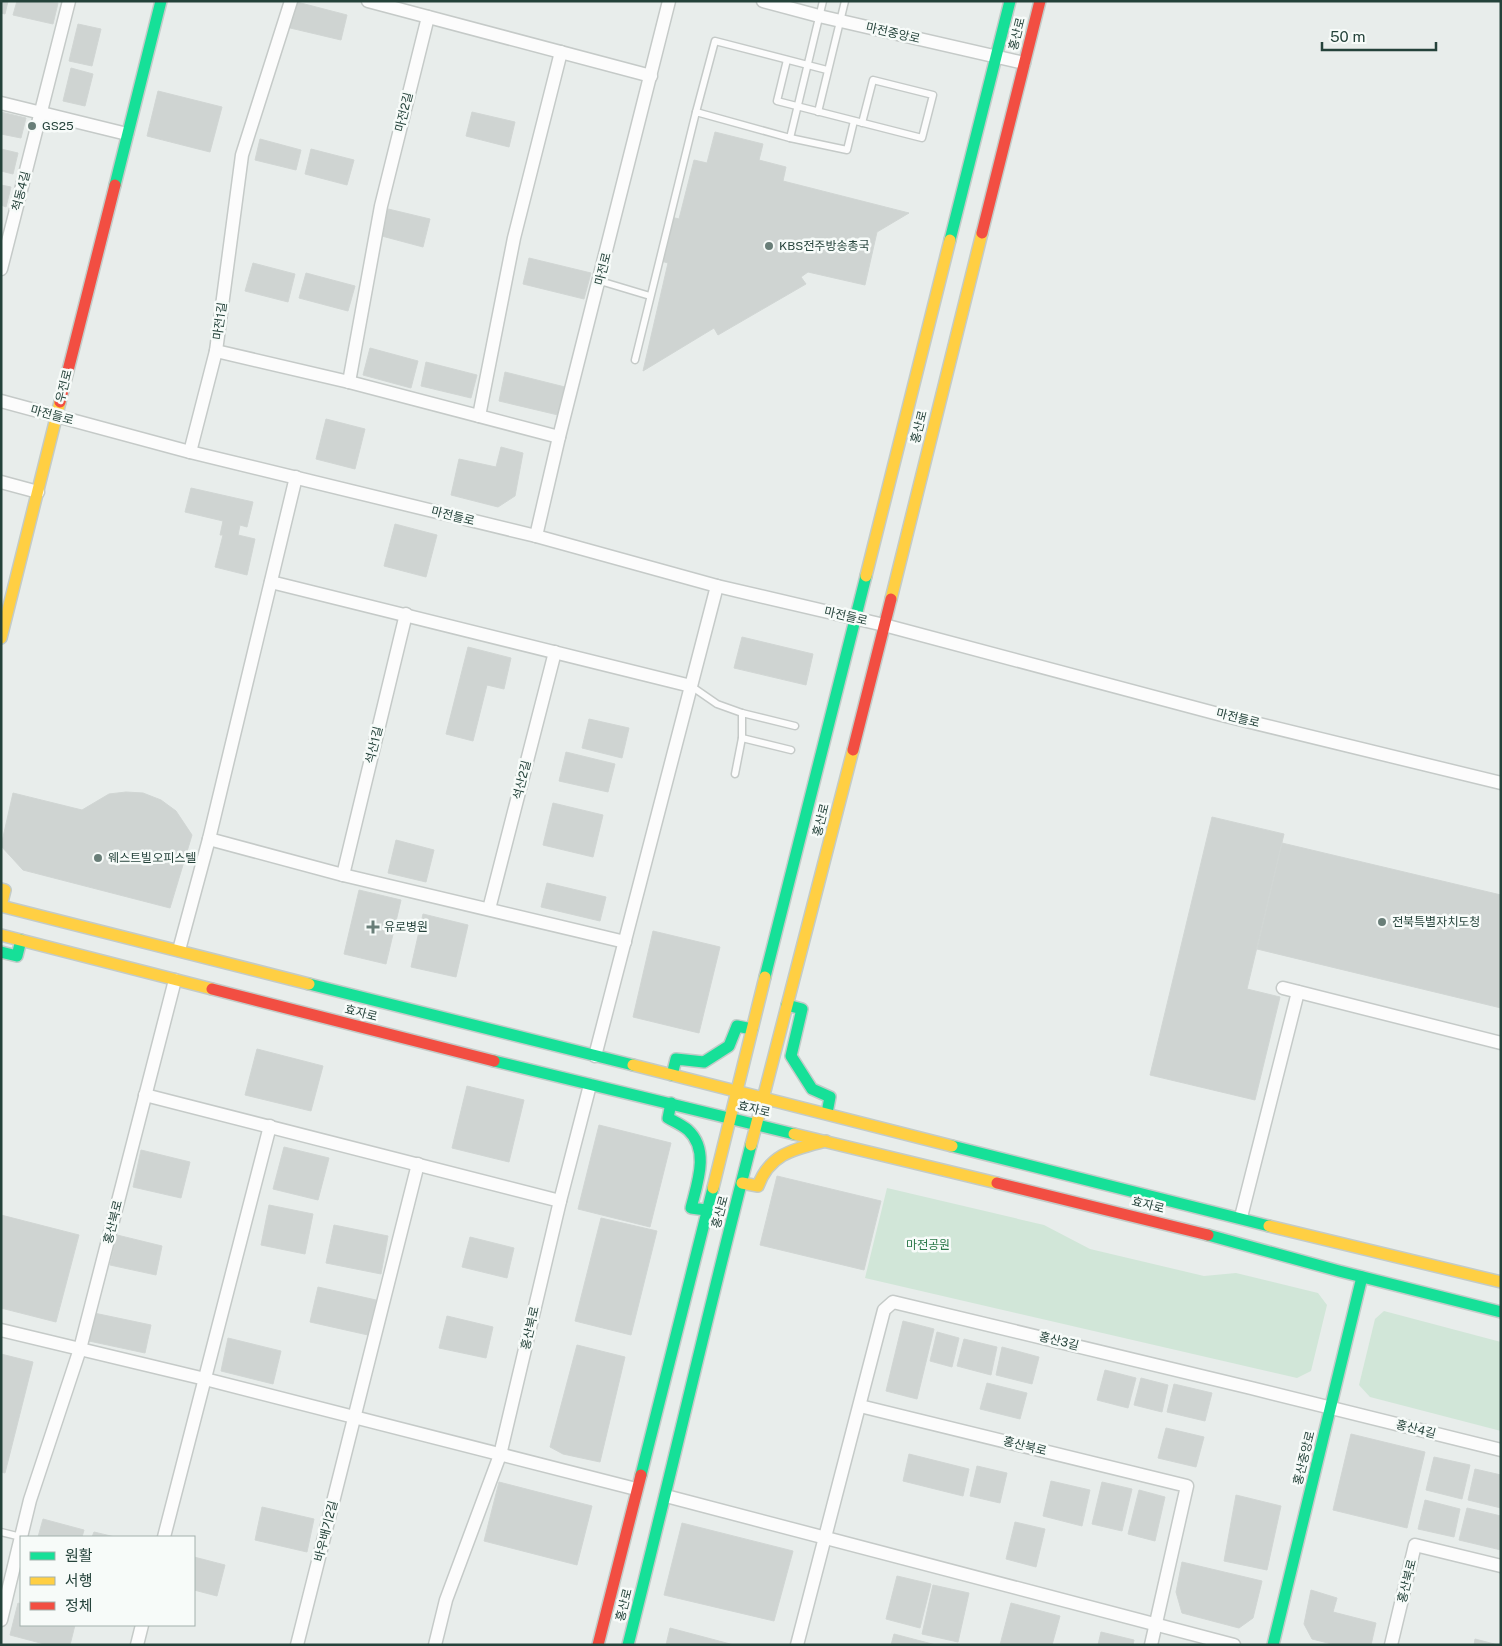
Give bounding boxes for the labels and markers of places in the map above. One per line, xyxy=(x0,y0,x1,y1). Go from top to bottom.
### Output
place label: GS25 xyxy=(42,119,74,133)
marker: GS25 xyxy=(26,120,38,132)
place label: KBS전주방송총국 xyxy=(779,239,870,253)
marker: KBS전주방송총국 xyxy=(763,240,775,252)
place label: 웨스트빌오피스텔 xyxy=(108,851,196,865)
marker: 웨스트빌오피스텔 xyxy=(92,852,104,864)
place label: 전북특별자치도청 xyxy=(1392,915,1480,929)
marker: 전북특별자치도청 xyxy=(1376,916,1388,928)
marker: 유로병원 xyxy=(366,920,380,934)
place label: 유로병원 xyxy=(384,920,428,934)

